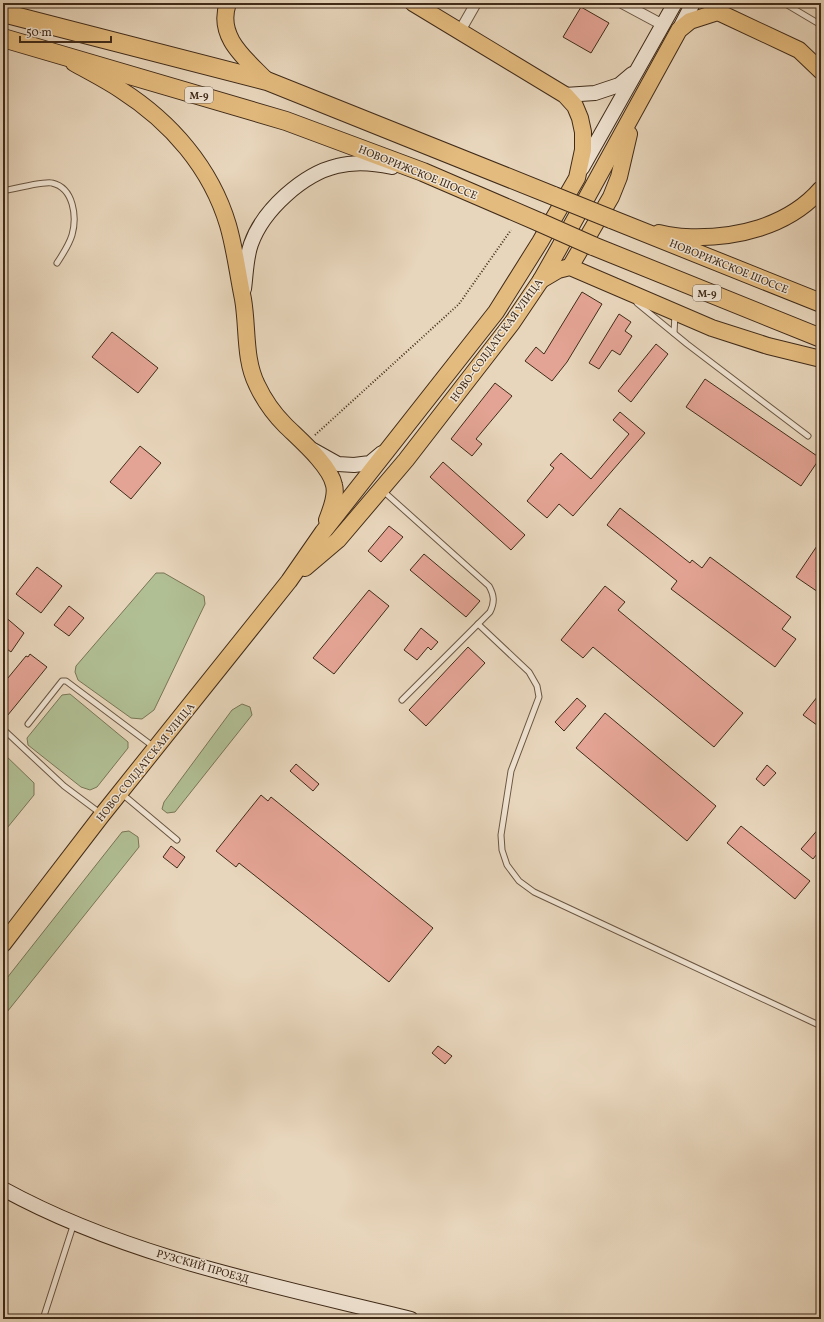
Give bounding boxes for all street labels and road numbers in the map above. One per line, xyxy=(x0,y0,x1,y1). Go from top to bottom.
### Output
road number: М-9 xyxy=(185,87,213,103)
street label: НОВОРИЖСКОЕ ШОССЕ xyxy=(356,143,480,204)
street label: НОВОРИЖСКОЕ ШОССЕ xyxy=(667,237,791,298)
street label: НОВО-СОЛДАТСКАЯ УЛИЦА xyxy=(447,276,547,406)
road number: М-9 xyxy=(693,285,721,301)
street label: НОВО-СОЛДАТСКАЯ УЛИЦА xyxy=(93,700,199,826)
street label: РУЗСКИЙ ПРОЕЗД xyxy=(154,1247,251,1288)

